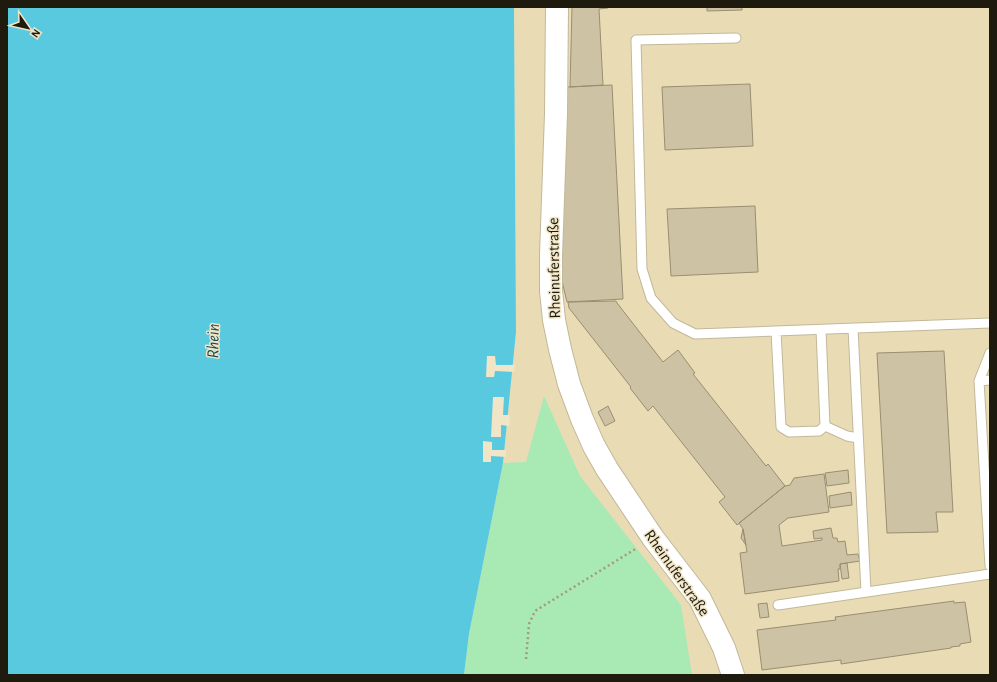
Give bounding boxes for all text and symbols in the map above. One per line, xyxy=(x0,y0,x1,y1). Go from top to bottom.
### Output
north arrow xyxy=(8,8,48,48)
text: N xyxy=(29,27,43,40)
street label: Rheinuferstraße xyxy=(545,217,563,319)
water label: Rhein xyxy=(204,323,222,359)
street label: Rheinuferstraße xyxy=(641,527,713,619)

